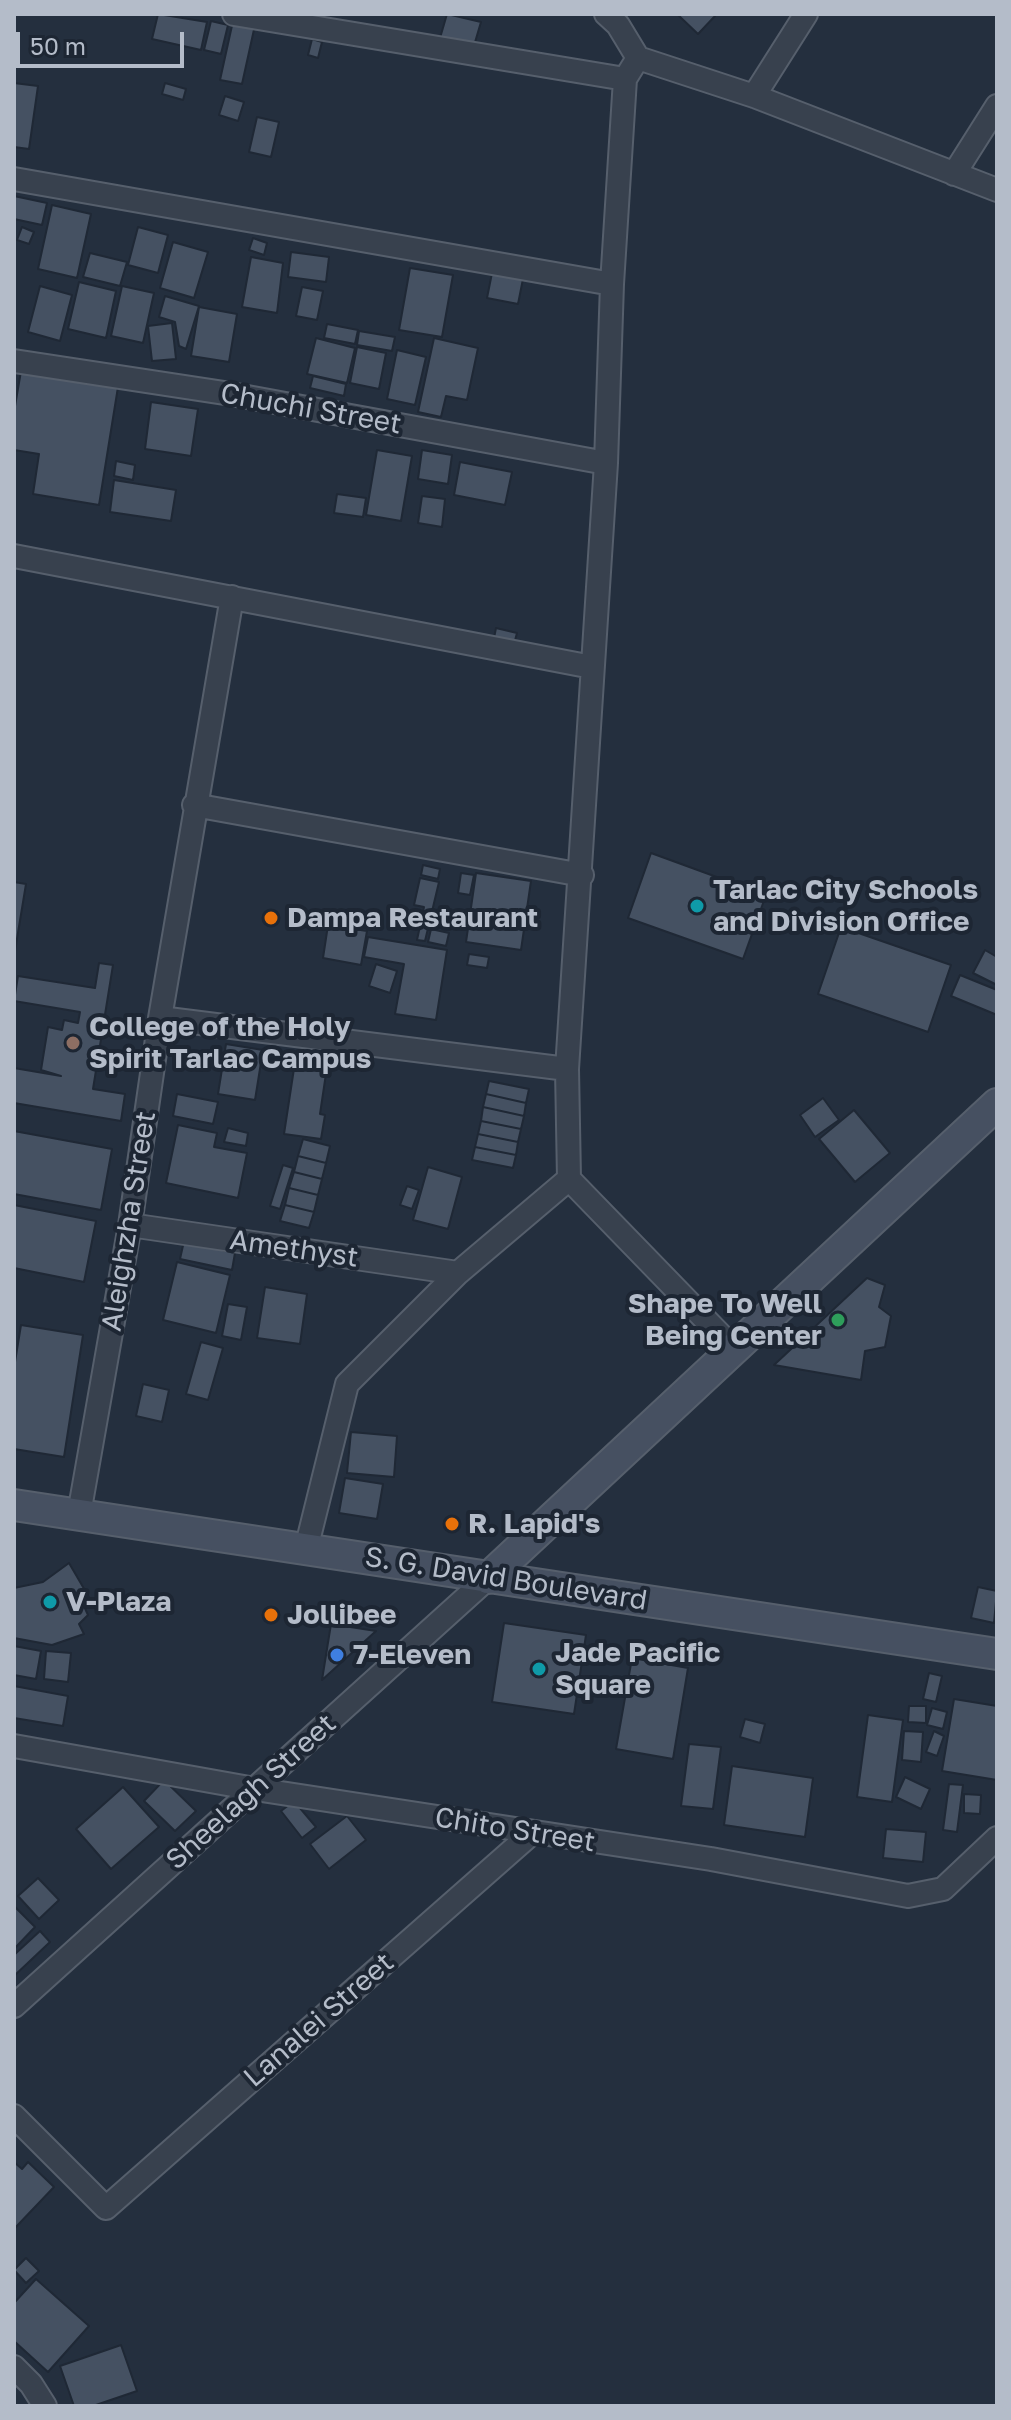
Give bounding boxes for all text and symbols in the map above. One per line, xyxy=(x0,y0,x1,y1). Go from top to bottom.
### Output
scale bar xyxy=(20,16,188,66)
text: 50 m xyxy=(30,31,86,60)
street label: Chuchi Street xyxy=(218,377,404,441)
place label: Tarlac City Schools and Division Office xyxy=(713,873,978,939)
marker: Tarlac City Schools and Division Office xyxy=(688,897,706,915)
place label: Dampa Restaurant xyxy=(287,901,538,935)
marker: Dampa Restaurant xyxy=(262,909,280,927)
place label: College of the Holy Spirit Tarlac Campus xyxy=(89,1010,371,1076)
marker: College of the Holy Spirit Tarlac Campus xyxy=(64,1034,82,1052)
street label: Aleighzha Street xyxy=(95,1109,163,1333)
street label: Amethyst xyxy=(228,1223,360,1275)
place label: Shape To Well Being Center xyxy=(628,1287,822,1353)
marker: Shape To Well Being Center xyxy=(829,1311,847,1329)
place label: R. Lapid's xyxy=(468,1507,600,1541)
marker: R. Lapid's xyxy=(443,1515,461,1533)
street label: S. G. David Boulevard xyxy=(362,1540,650,1618)
place label: V-Plaza xyxy=(66,1585,171,1619)
marker: V-Plaza xyxy=(41,1593,59,1611)
place label: Jollibee xyxy=(287,1598,396,1632)
marker: Jollibee xyxy=(262,1606,280,1624)
place label: Jade Pacific Square xyxy=(555,1636,720,1702)
place label: 7-Eleven xyxy=(353,1638,471,1672)
marker: 7-Eleven xyxy=(328,1646,346,1664)
marker: Jade Pacific Square xyxy=(530,1660,548,1678)
street label: Sheelagh Street xyxy=(159,1707,343,1877)
street label: Chito Street xyxy=(433,1801,597,1859)
street label: Lanalei Street xyxy=(237,1946,401,2094)

